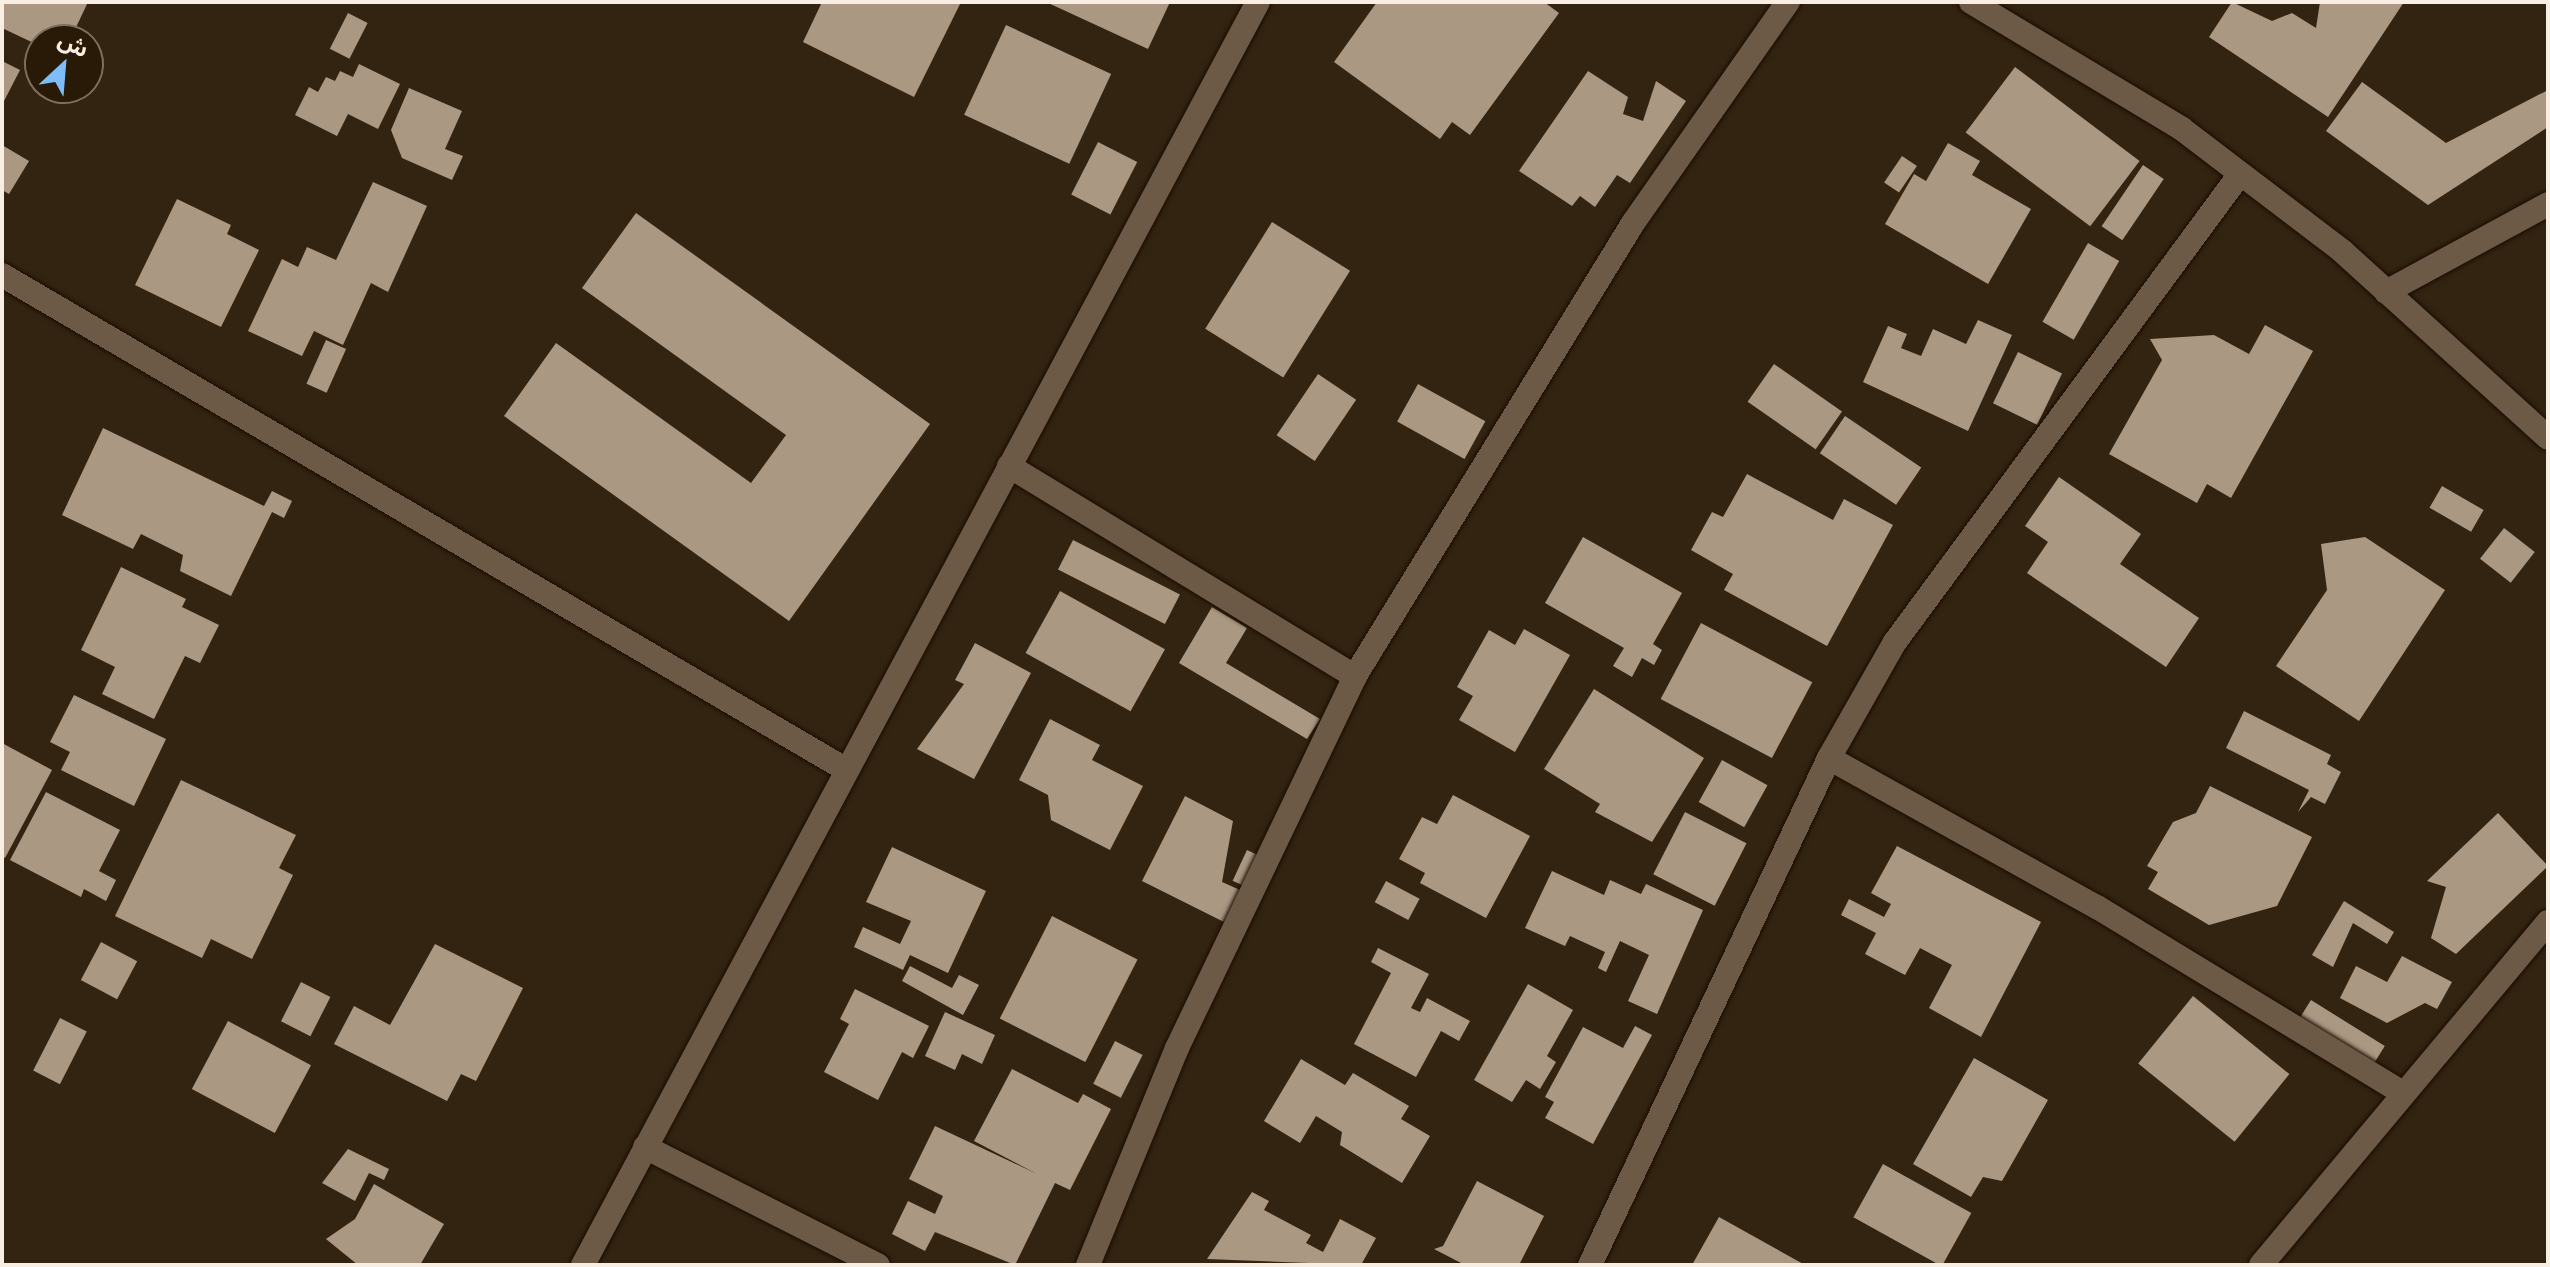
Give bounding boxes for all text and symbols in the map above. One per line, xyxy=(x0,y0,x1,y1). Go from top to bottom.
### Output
north arrow xyxy=(24,24,104,104)
text: ش xyxy=(54,25,93,63)

